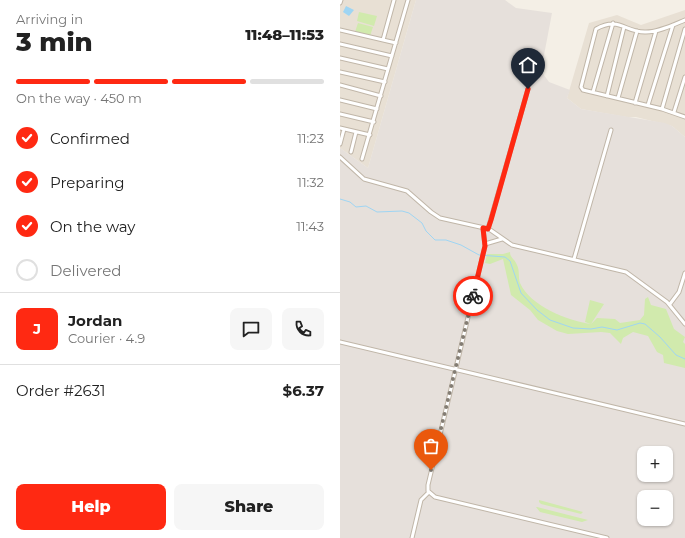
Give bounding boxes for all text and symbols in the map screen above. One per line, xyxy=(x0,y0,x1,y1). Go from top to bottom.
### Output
text: Arriving in xyxy=(16,11,83,27)
text: 11:48–11:53 xyxy=(245,25,324,44)
text: 3 min xyxy=(16,26,93,58)
pin xyxy=(511,48,545,89)
icon: home xyxy=(517,54,539,76)
text: On the way · 450 m xyxy=(16,90,142,106)
icon: check xyxy=(16,127,38,149)
text: Confirmed xyxy=(50,129,130,148)
text: 11:23 xyxy=(297,130,324,146)
icon: check xyxy=(16,171,38,193)
text: Preparing xyxy=(50,173,125,192)
text: 11:32 xyxy=(297,174,324,190)
icon: check xyxy=(16,215,38,237)
text: On the way xyxy=(50,217,135,236)
text: 11:43 xyxy=(296,218,324,234)
text: Delivered xyxy=(50,261,122,280)
courier xyxy=(453,276,493,316)
icon: bike xyxy=(462,285,484,307)
button: chat xyxy=(230,308,272,350)
button: phone xyxy=(282,308,324,350)
text: Jordan xyxy=(68,311,122,330)
text: J xyxy=(33,319,41,338)
text: Courier · 4.9 xyxy=(68,330,145,346)
text: Order #2631 xyxy=(16,381,106,400)
text: $6.37 xyxy=(283,381,324,400)
pin xyxy=(414,429,448,470)
icon: bag xyxy=(420,435,442,457)
map controls xyxy=(637,446,673,526)
button: + xyxy=(637,446,673,482)
button: Help xyxy=(16,484,166,530)
button: Share xyxy=(174,484,324,530)
button: − xyxy=(637,490,673,526)

